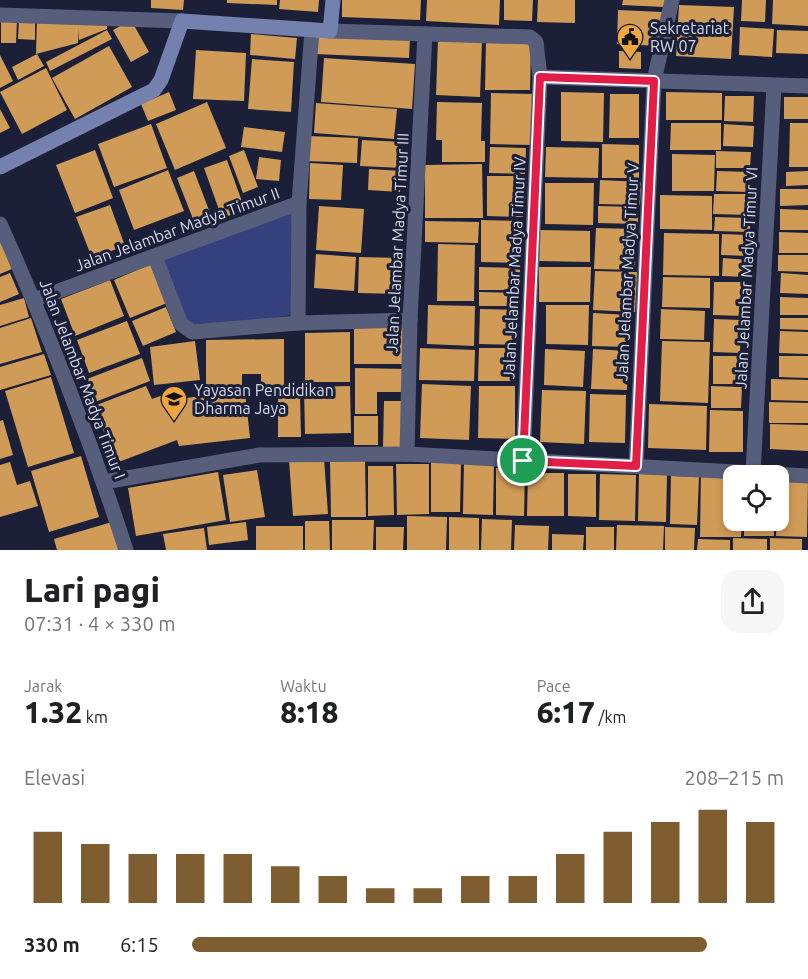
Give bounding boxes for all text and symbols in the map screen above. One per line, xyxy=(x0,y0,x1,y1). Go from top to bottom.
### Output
place label: Sekretariat RW 07 xyxy=(650,19,730,55)
public building icon: Sekretariat RW 07 xyxy=(615,22,645,60)
street label: Jalan Jelambar Madya Timur III xyxy=(382,132,412,354)
street label: Jalan Jelambar Madya Timur IV xyxy=(499,156,529,380)
street label: Jalan Jelambar Madya Timur V xyxy=(612,162,642,382)
street label: Jalan Jelambar Madya Timur VI xyxy=(731,166,761,390)
street label: Jalan Jelambar Madya Timur II xyxy=(72,183,282,275)
street label: Jalan Jelambar Madya Timur I xyxy=(37,277,129,481)
place label: Yayasan Pendidikan Dharma Jaya xyxy=(194,381,334,417)
school or university icon: Yayasan Pendidikan Dharma Jaya xyxy=(159,384,189,422)
pin xyxy=(497,435,548,486)
icon: arrive xyxy=(506,444,539,477)
map controls xyxy=(723,465,789,531)
button: locate xyxy=(723,465,789,531)
button: share xyxy=(721,570,784,633)
text: Lari pagi xyxy=(24,571,160,608)
text: 07:31 · 4 × 330 m xyxy=(24,612,176,635)
text: Jarak xyxy=(24,677,62,695)
text: Waktu xyxy=(280,677,327,695)
text: Pace xyxy=(537,677,571,695)
text: 1.32 xyxy=(24,695,82,729)
text: 8:18 xyxy=(280,695,338,729)
text: 6:17 xyxy=(537,695,595,729)
text: km xyxy=(82,708,108,726)
text: /km xyxy=(595,708,626,726)
text: Elevasi xyxy=(24,766,85,789)
text: 208–215 m xyxy=(685,766,784,789)
text: 330 m xyxy=(24,933,80,956)
text: 6:15 xyxy=(120,933,159,956)

